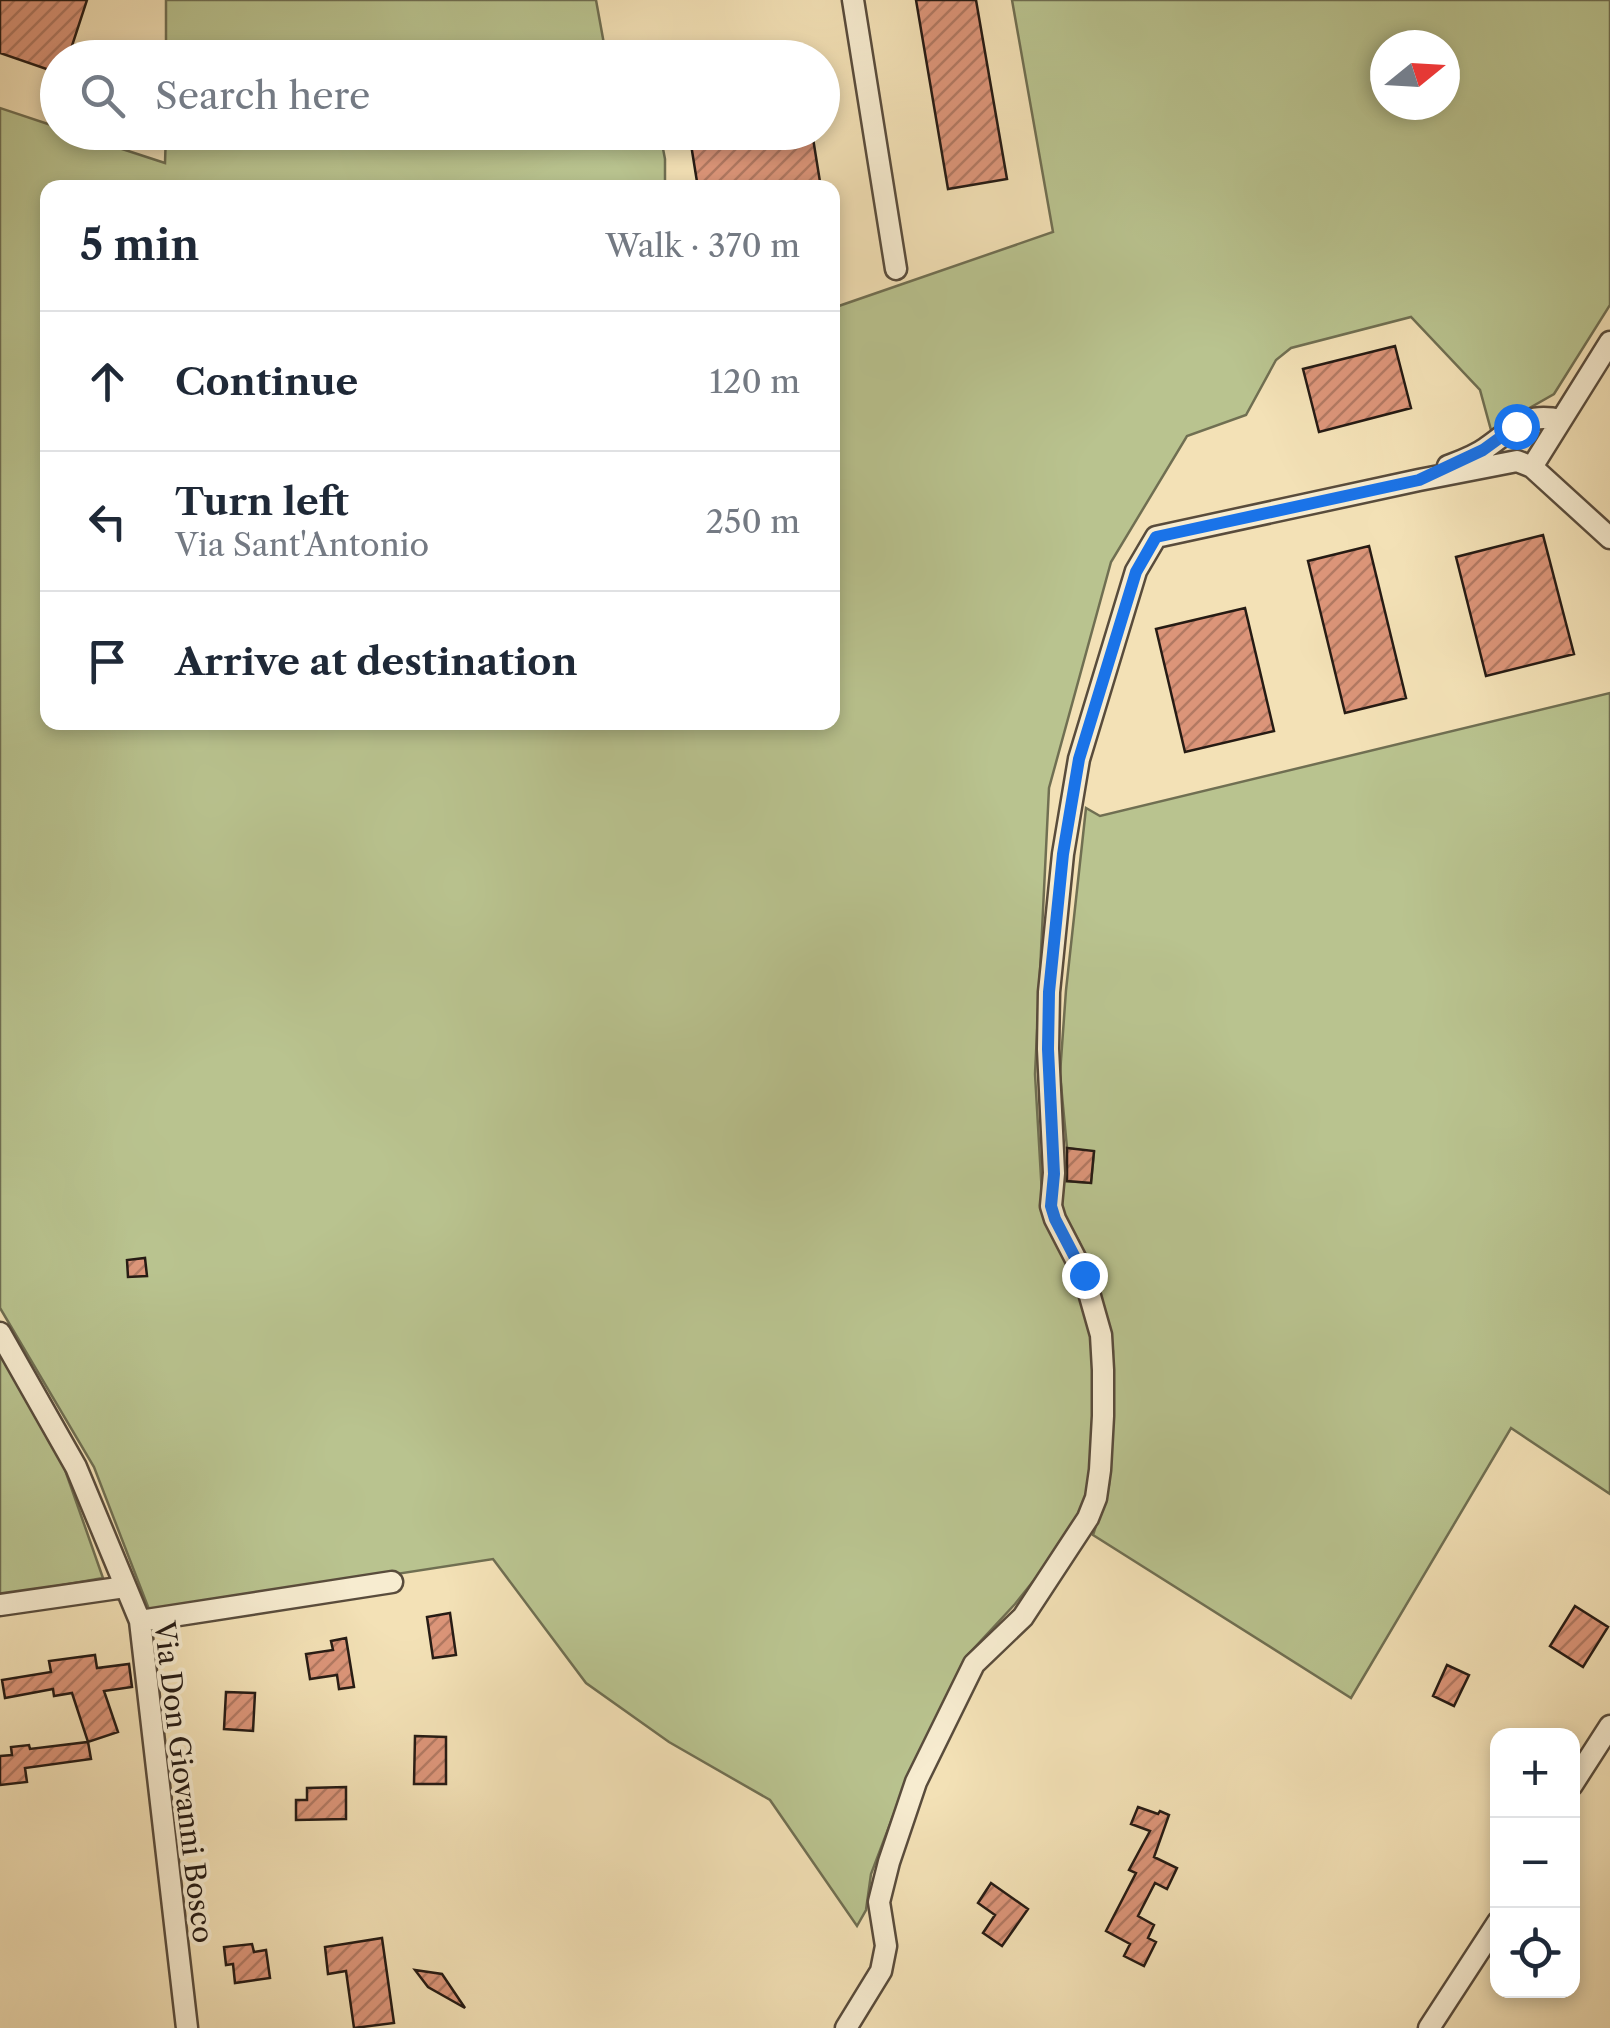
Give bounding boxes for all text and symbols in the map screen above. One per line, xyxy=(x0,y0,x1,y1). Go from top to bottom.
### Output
north arrow xyxy=(1370,30,1460,120)
search box xyxy=(40,40,840,150)
icon: search xyxy=(75,68,130,123)
text: Search here xyxy=(155,72,370,119)
text: 5 min xyxy=(80,219,199,271)
text: Walk · 370 m xyxy=(606,226,800,265)
icon: ahead xyxy=(80,354,135,409)
text: Continue xyxy=(175,358,358,405)
text: 120 m xyxy=(710,362,800,401)
route start xyxy=(1494,404,1540,450)
text: Turn left xyxy=(175,478,349,525)
icon: left xyxy=(80,494,135,549)
text: 250 m xyxy=(706,502,800,541)
text: Via Sant'Antonio xyxy=(175,525,429,564)
icon: arrive xyxy=(80,634,135,689)
text: Arrive at destination xyxy=(175,638,578,685)
route end xyxy=(1062,1253,1108,1299)
street label: Via Don Giovanni Bosco xyxy=(147,1618,221,1945)
map controls xyxy=(1490,1728,1580,1998)
button: + xyxy=(1490,1728,1580,1818)
button: − xyxy=(1490,1818,1580,1908)
button: locate xyxy=(1490,1908,1580,1998)

